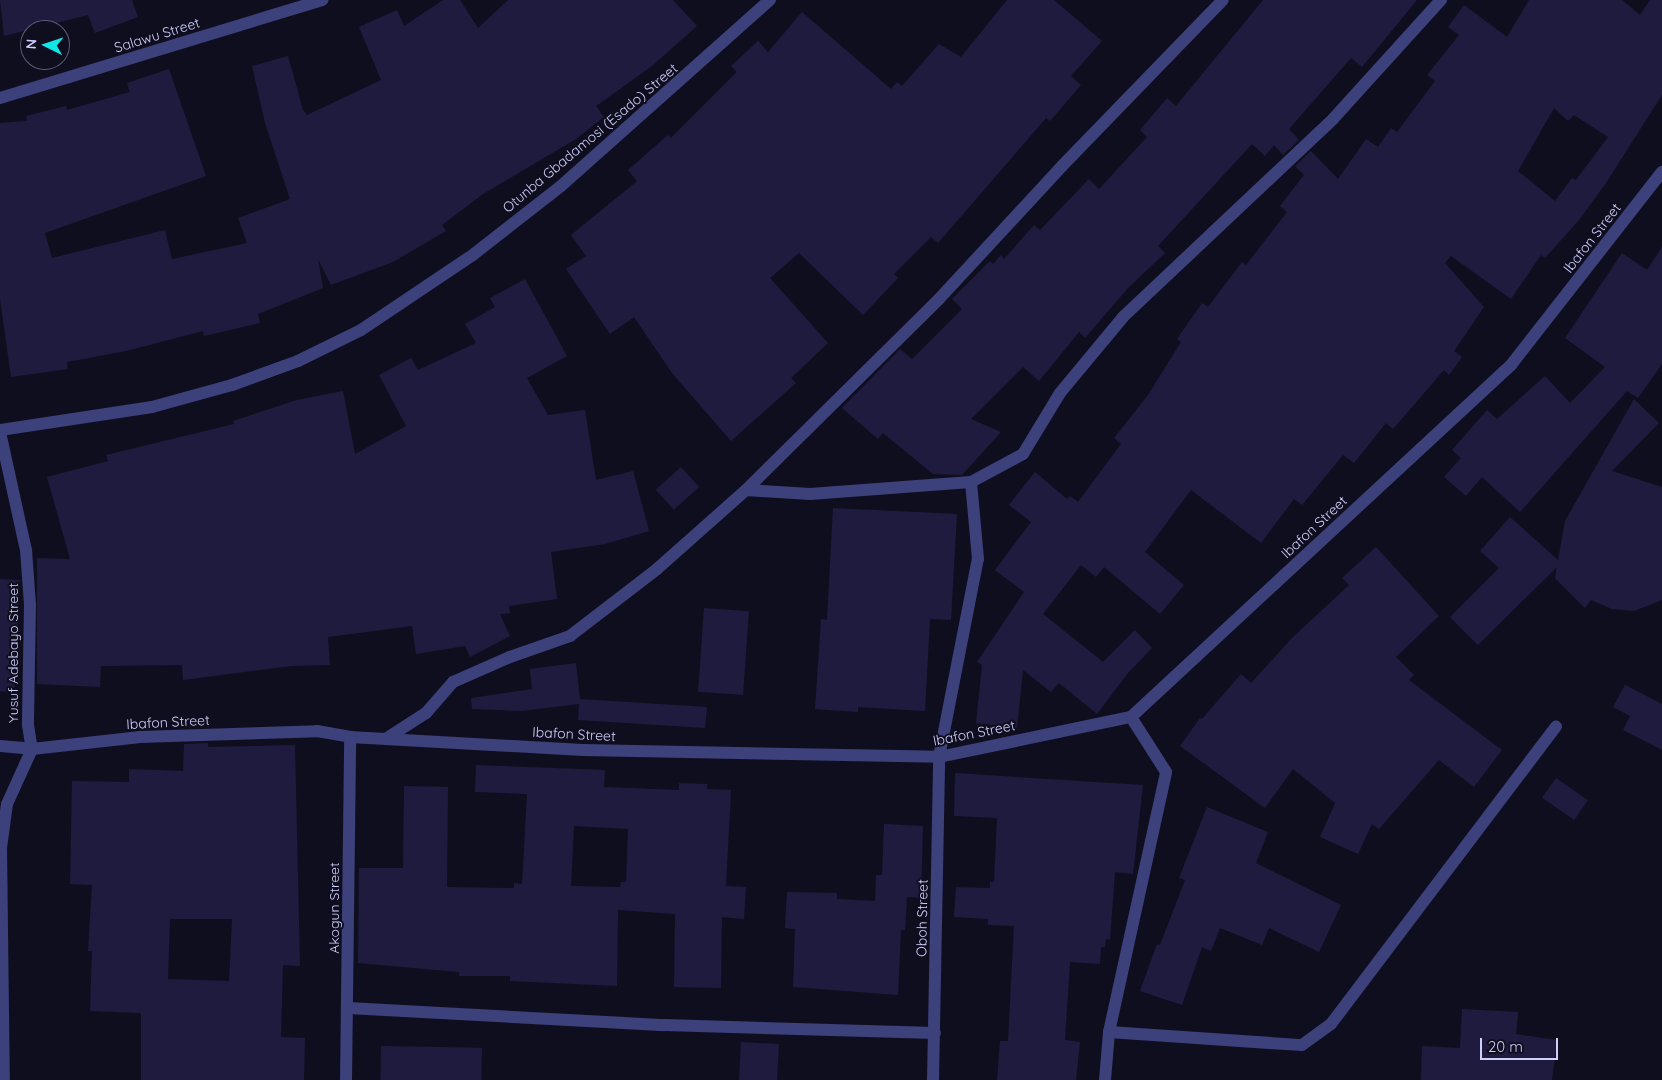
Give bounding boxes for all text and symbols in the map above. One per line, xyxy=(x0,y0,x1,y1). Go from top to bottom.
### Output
street label: Salawu Street xyxy=(112,14,202,56)
north arrow xyxy=(20,20,70,70)
text: N xyxy=(22,38,40,50)
street label: Otunba Gbadamosi (Esado) Street xyxy=(499,60,681,216)
street label: Ibafon Street xyxy=(1560,200,1624,276)
street label: Ibafon Street xyxy=(1278,492,1350,562)
street label: Yusuf Adebayo Street xyxy=(5,583,21,723)
street label: Ibafon Street xyxy=(126,711,210,733)
street label: Ibafon Street xyxy=(931,717,1017,749)
street label: Ibafon Street xyxy=(532,723,616,745)
street label: Akogun Street xyxy=(326,862,342,954)
street label: Oboh Street xyxy=(913,879,931,957)
scale bar xyxy=(1482,1028,1560,1060)
text: 20 m xyxy=(1488,1037,1523,1056)

